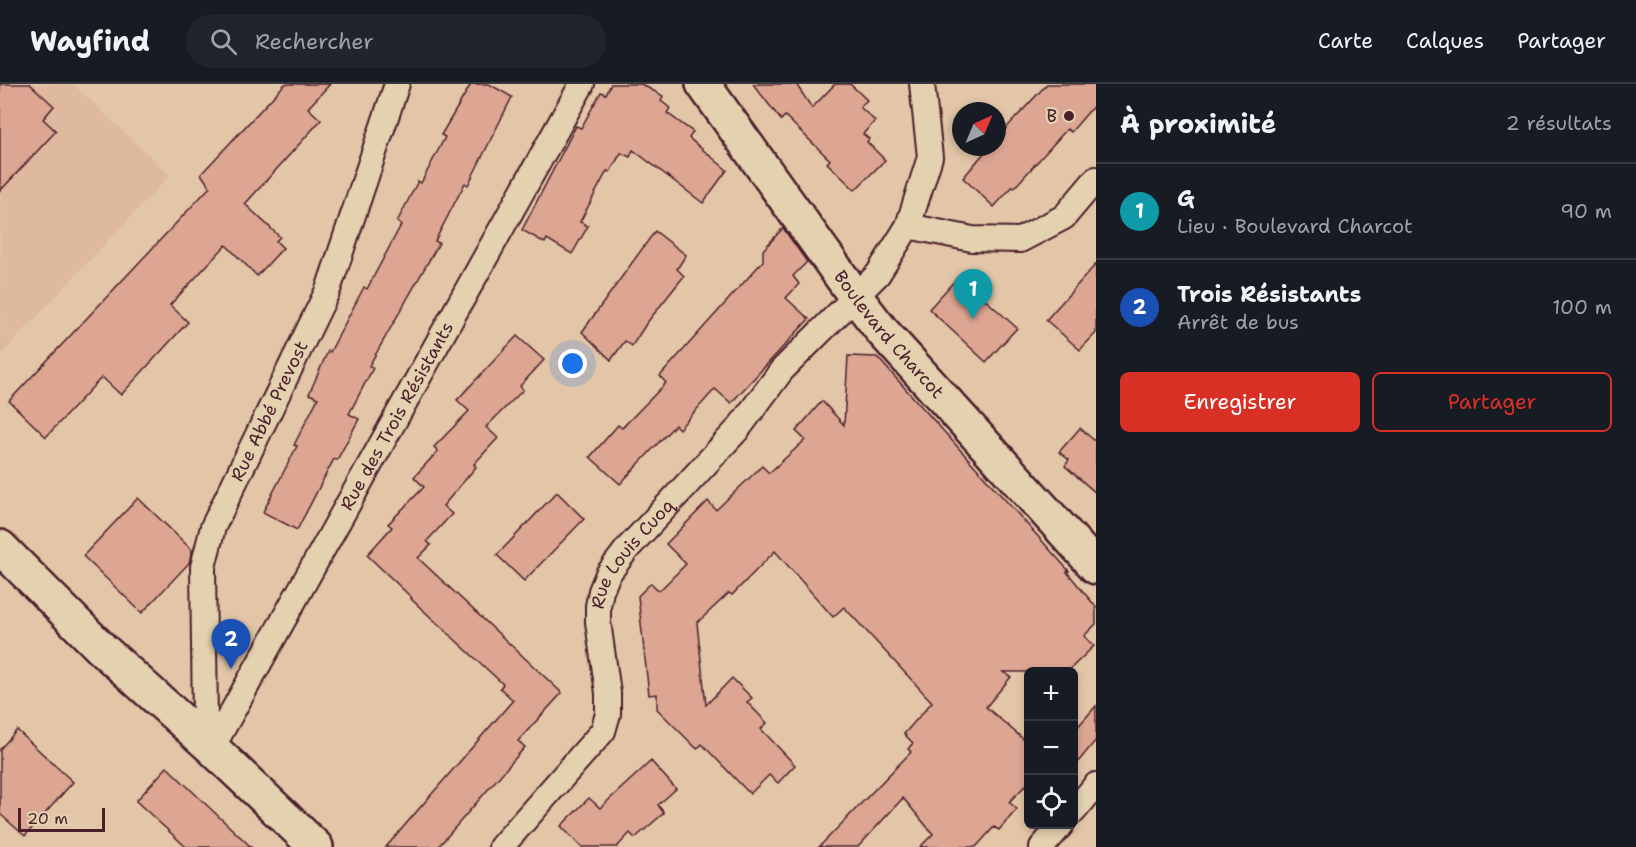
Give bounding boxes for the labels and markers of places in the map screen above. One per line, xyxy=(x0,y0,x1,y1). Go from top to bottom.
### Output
place label: B xyxy=(1046,104,1057,128)
marker: B xyxy=(1062,109,1076,123)
pin: 1 xyxy=(954,270,992,319)
pin: 2 xyxy=(212,620,250,669)

